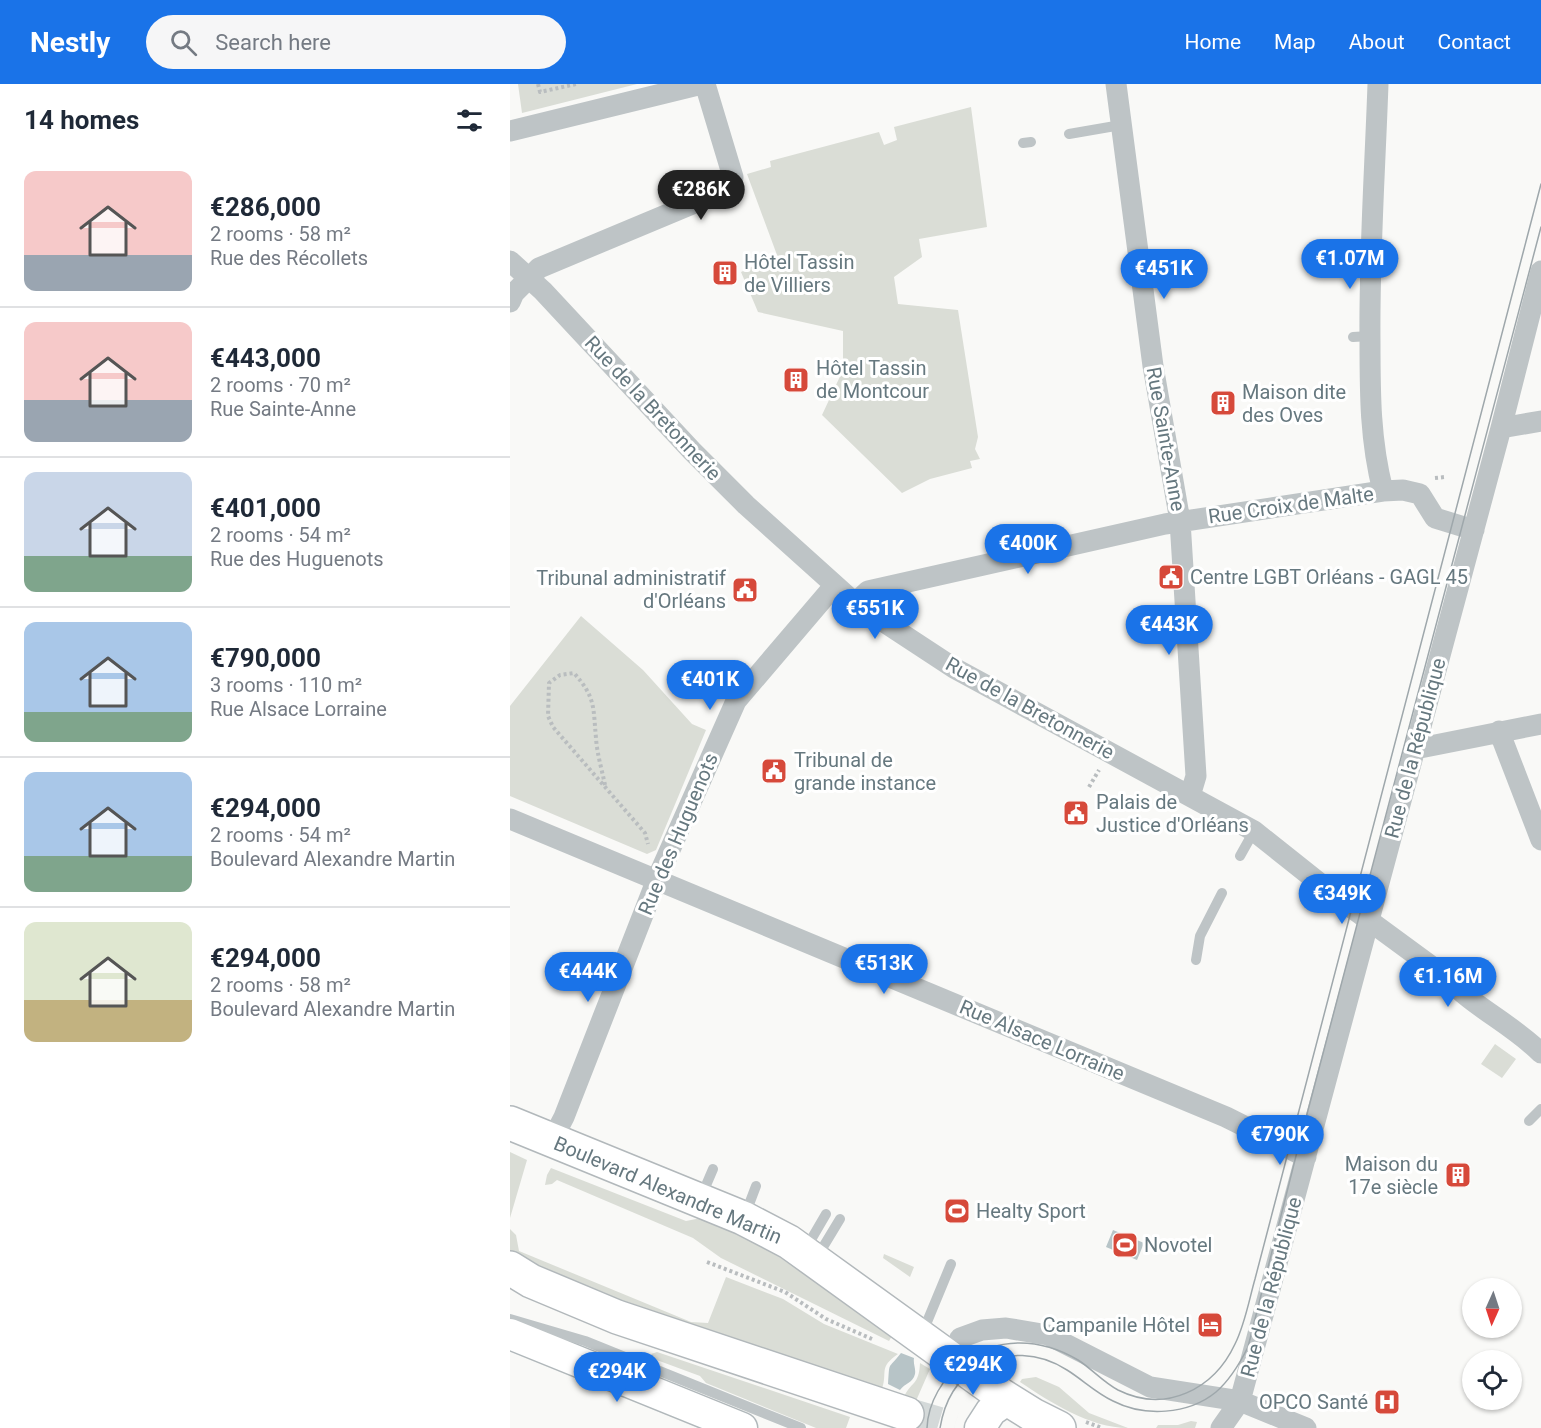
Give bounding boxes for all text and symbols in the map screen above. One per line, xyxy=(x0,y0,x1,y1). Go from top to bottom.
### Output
search box xyxy=(146,15,566,69)
text: Nestly xyxy=(30,26,110,59)
icon: search xyxy=(167,26,200,59)
text: Search here xyxy=(215,30,331,55)
text: Home xyxy=(1185,30,1241,54)
text: Map xyxy=(1274,30,1316,54)
text: About xyxy=(1349,30,1405,54)
text: Contact xyxy=(1438,30,1511,54)
icon: filters xyxy=(453,104,486,137)
text: 14 homes xyxy=(24,105,139,135)
pin: €286K xyxy=(659,170,743,221)
text: €286K xyxy=(672,177,730,201)
text: €286,000 xyxy=(210,192,321,222)
icon: home xyxy=(72,195,144,267)
text: 2 rooms · 58 m² xyxy=(210,222,351,246)
pin: €1.07M xyxy=(1301,239,1399,290)
text: Rue des Récollets xyxy=(210,246,368,270)
text: €1.07M xyxy=(1315,246,1385,270)
pin: €451K xyxy=(1122,249,1206,300)
place label: Hôtel Tassin de Villiers xyxy=(744,250,855,297)
text: €451K xyxy=(1135,256,1193,280)
building icon: Hôtel Tassin de Villiers xyxy=(710,258,740,288)
street label: Rue de la Bretonnerie xyxy=(580,331,726,485)
text: €443,000 xyxy=(210,343,321,373)
icon: home xyxy=(72,346,144,418)
place label: Hôtel Tassin de Montcour xyxy=(816,356,929,403)
building icon: Hôtel Tassin de Montcour xyxy=(781,365,811,395)
street label: Rue Sainte-Anne xyxy=(1142,365,1190,513)
text: 2 rooms · 70 m² xyxy=(210,373,351,397)
place label: Maison dite des Oves xyxy=(1242,380,1346,427)
building icon: Maison dite des Oves xyxy=(1208,388,1238,418)
text: Rue Sainte-Anne xyxy=(210,397,356,421)
street label: Rue Croix de Malte xyxy=(1207,482,1375,528)
text: €401,000 xyxy=(210,493,321,523)
icon: home xyxy=(72,496,144,568)
text: 2 rooms · 54 m² xyxy=(210,523,351,547)
pin: €400K xyxy=(986,524,1070,575)
text: €400K xyxy=(999,531,1057,555)
text: Rue des Huguenots xyxy=(210,547,384,571)
public building icon: Centre LGBT Orléans - GAGL 45 xyxy=(1156,562,1186,592)
place label: Centre LGBT Orléans - GAGL 45 xyxy=(1190,565,1468,589)
place label: Tribunal administratif d'Orléans xyxy=(536,566,726,613)
public building icon: Tribunal administratif d'Orléans xyxy=(730,575,760,605)
pin: €551K xyxy=(833,589,917,640)
text: €551K xyxy=(846,596,904,620)
pin: €443K xyxy=(1127,605,1211,656)
text: €443K xyxy=(1140,612,1198,636)
text: €790,000 xyxy=(210,643,321,673)
icon: home xyxy=(72,646,144,718)
street label: Rue de la Bretonnerie xyxy=(942,652,1118,764)
street label: Rue de la République xyxy=(1379,655,1451,841)
pin: €401K xyxy=(668,660,752,711)
text: €401K xyxy=(681,667,739,691)
text: 3 rooms · 110 m² xyxy=(210,673,362,697)
text: Rue Alsace Lorraine xyxy=(210,697,387,721)
place label: Tribunal de grande instance xyxy=(794,748,936,795)
street label: Rue des Huguenots xyxy=(633,749,723,919)
public building icon: Tribunal de grande instance xyxy=(759,756,789,786)
place label: Palais de Justice d'Orléans xyxy=(1096,790,1249,837)
text: €294,000 xyxy=(210,793,321,823)
icon: home xyxy=(72,796,144,868)
public building icon: Palais de Justice d'Orléans xyxy=(1061,798,1091,828)
text: 2 rooms · 54 m² xyxy=(210,823,351,847)
text: Boulevard Alexandre Martin xyxy=(210,847,455,871)
pin: €349K xyxy=(1300,874,1384,925)
text: €349K xyxy=(1313,881,1371,905)
text: €294,000 xyxy=(210,943,321,973)
pin: €513K xyxy=(842,944,926,995)
icon: home xyxy=(72,946,144,1018)
text: €513K xyxy=(855,951,913,975)
pin: €444K xyxy=(546,952,630,1003)
pin: €1.16M xyxy=(1399,957,1497,1008)
text: €444K xyxy=(559,959,617,983)
text: €1.16M xyxy=(1413,964,1483,988)
text: 2 rooms · 58 m² xyxy=(210,973,351,997)
street label: Rue Alsace Lorraine xyxy=(956,994,1128,1086)
text: Boulevard Alexandre Martin xyxy=(210,997,455,1021)
pin: €790K xyxy=(1238,1115,1322,1166)
text: €790K xyxy=(1251,1122,1309,1146)
street label: Boulevard Alexandre Martin xyxy=(550,1131,786,1249)
place label: Maison du 17e siècle xyxy=(1345,1152,1438,1199)
building icon: Maison du 17e siècle xyxy=(1443,1160,1473,1190)
street label: Rue de la République xyxy=(1235,1194,1307,1380)
sports icon: Healty Sport xyxy=(942,1196,972,1226)
place label: Healty Sport xyxy=(976,1199,1086,1223)
sports icon: Novotel xyxy=(1110,1230,1140,1260)
place label: Novotel xyxy=(1144,1233,1213,1257)
north arrow xyxy=(1462,1278,1522,1338)
map controls xyxy=(1462,1278,1522,1410)
hotel icon: Campanile Hôtel xyxy=(1195,1310,1225,1340)
place label: Campanile Hôtel xyxy=(1042,1313,1190,1337)
pin: €294K xyxy=(931,1345,1015,1396)
button: locate xyxy=(1462,1350,1522,1410)
pin: €294K xyxy=(575,1352,659,1403)
text: €294K xyxy=(944,1352,1002,1376)
text: €294K xyxy=(588,1359,646,1383)
hospital icon: OPCO Santé xyxy=(1372,1387,1402,1417)
place label: OPCO Santé xyxy=(1259,1390,1368,1414)

